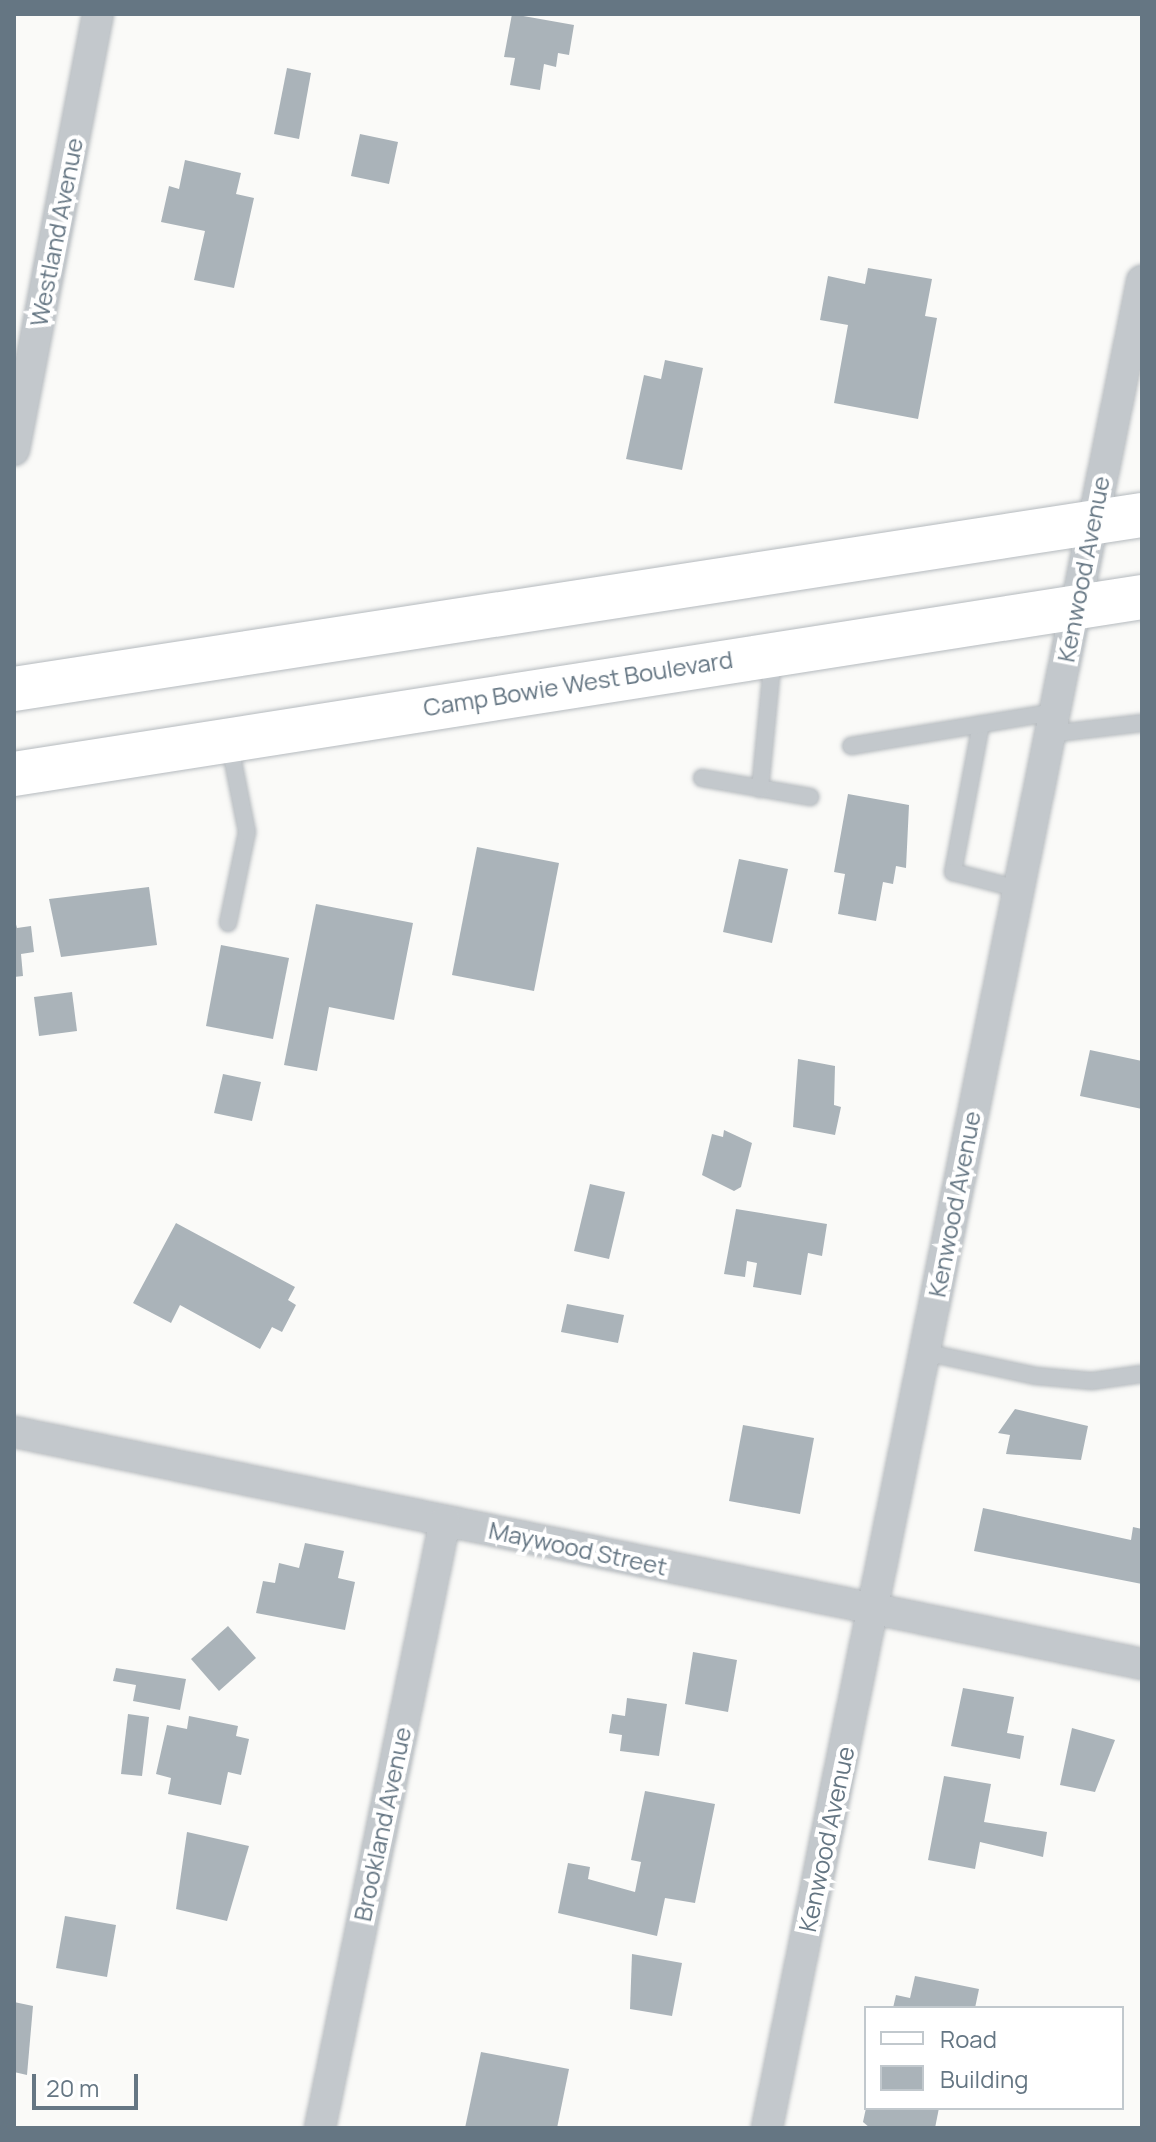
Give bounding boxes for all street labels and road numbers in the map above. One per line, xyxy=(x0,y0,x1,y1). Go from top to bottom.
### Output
street label: Westland Avenue xyxy=(24,135,88,329)
street label: Kenwood Avenue xyxy=(1051,474,1115,664)
street label: Camp Bowie West Boulevard xyxy=(421,644,735,722)
street label: Kenwood Avenue xyxy=(922,1109,986,1299)
street label: Maywood Street xyxy=(486,1515,670,1581)
street label: Brookland Avenue xyxy=(347,1724,417,1924)
street label: Kenwood Avenue xyxy=(792,1744,860,1934)

